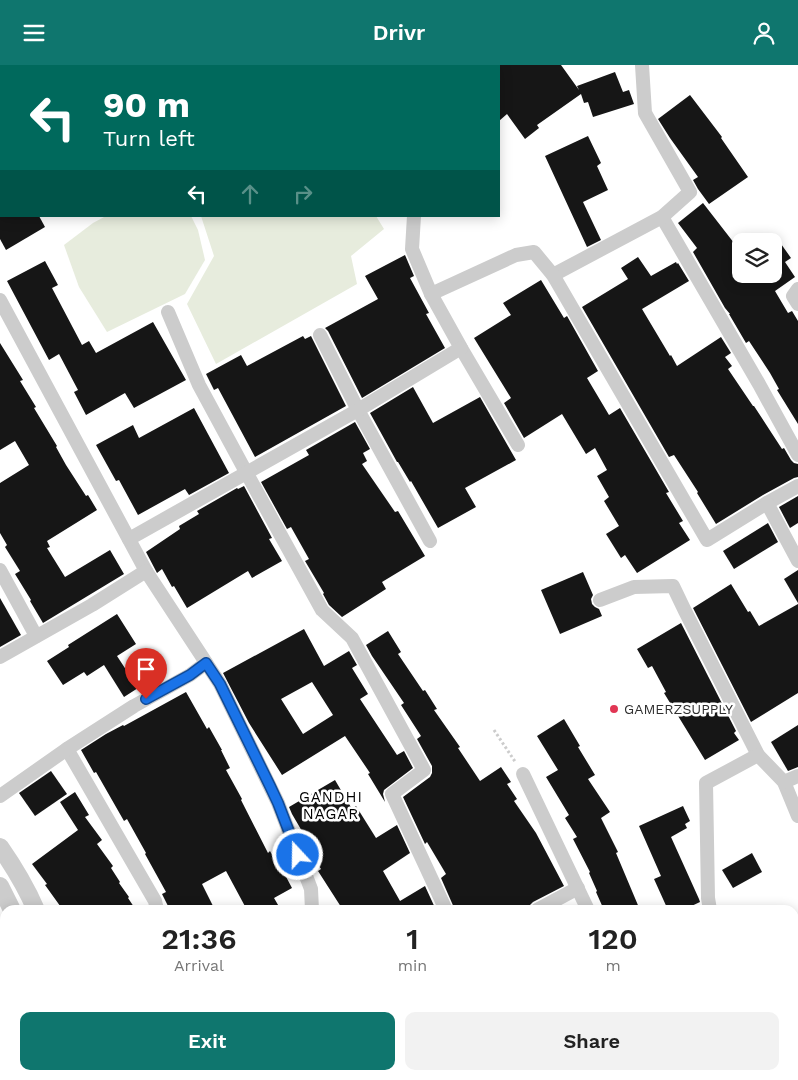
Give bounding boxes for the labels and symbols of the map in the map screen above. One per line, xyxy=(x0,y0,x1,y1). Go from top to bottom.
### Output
pin xyxy=(125,648,167,699)
place label: GAMERZSUPPLY xyxy=(624,701,733,717)
marker: GAMERZSUPPLY xyxy=(608,703,620,715)
district label: GANDHI NAGAR xyxy=(299,788,363,823)
position arrow xyxy=(271,828,323,880)

